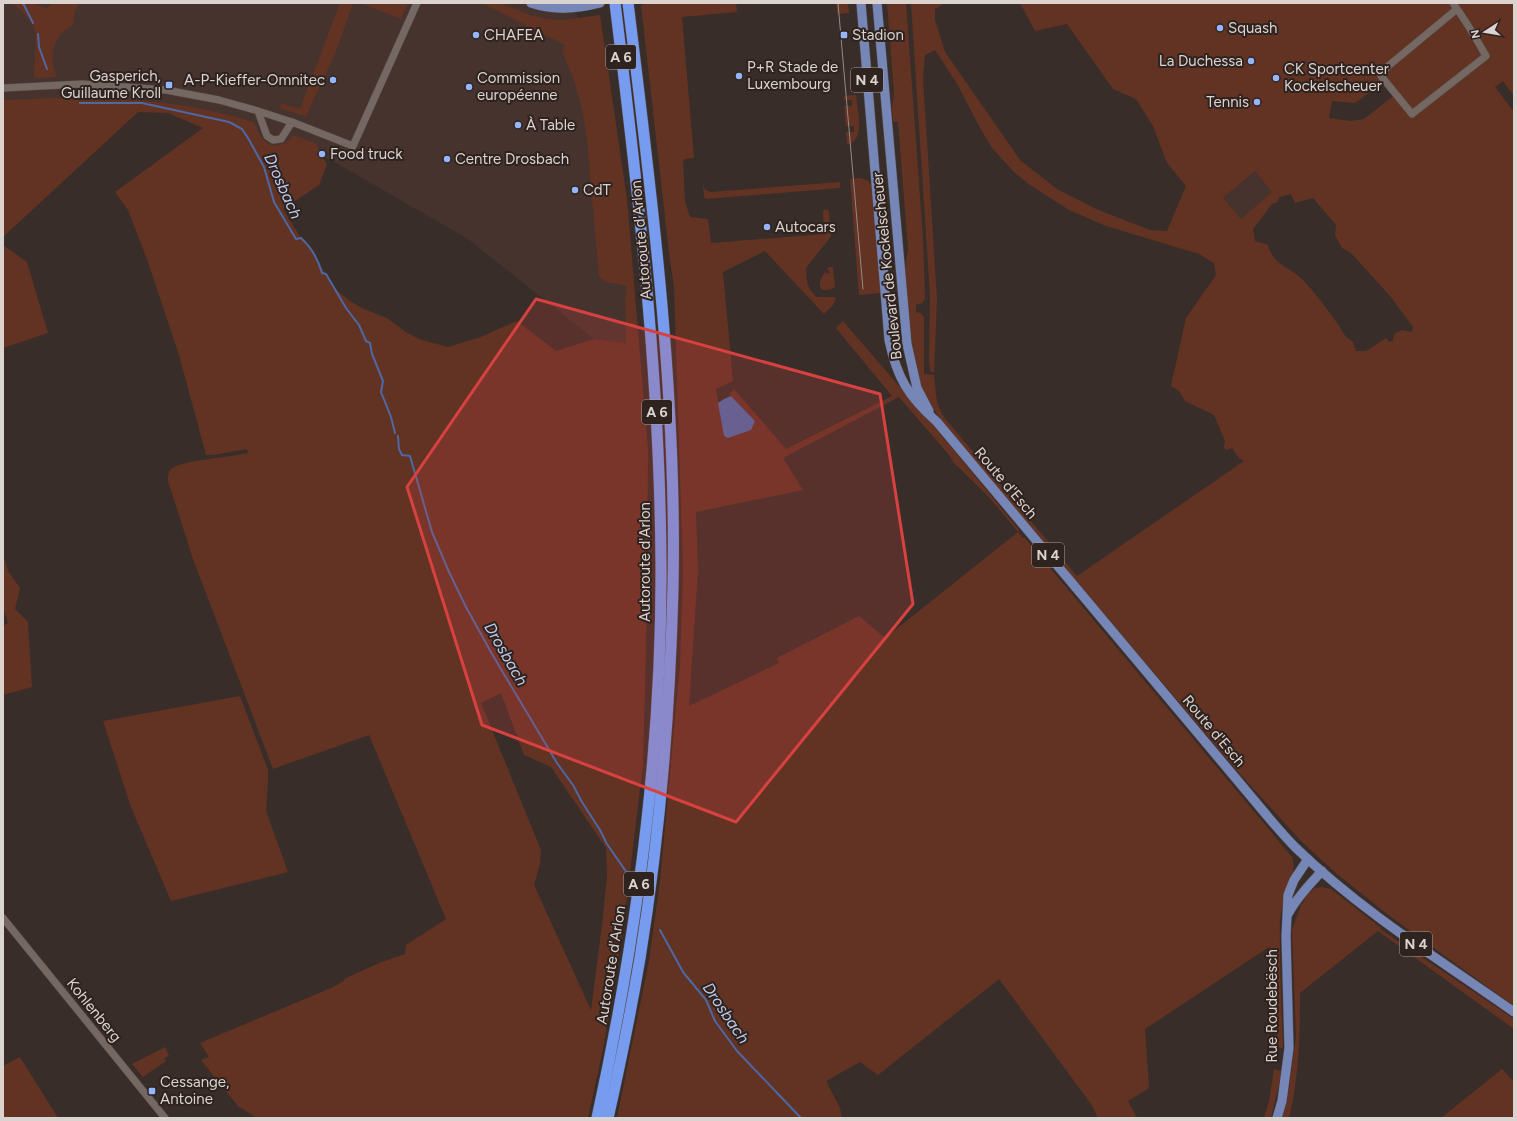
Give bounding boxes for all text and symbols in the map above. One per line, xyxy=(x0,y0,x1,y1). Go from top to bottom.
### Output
north arrow xyxy=(1465,12,1505,52)
place label: Squash xyxy=(1228,19,1277,37)
marker: Squash xyxy=(1215,23,1225,33)
place label: CHAFEA xyxy=(484,26,543,44)
place label: Stadion xyxy=(852,26,904,44)
text: N xyxy=(1468,28,1483,39)
marker: CHAFEA xyxy=(471,30,481,40)
marker: Stadion xyxy=(839,30,849,40)
road number: A 6 xyxy=(606,45,636,69)
place label: La Duchessa xyxy=(1159,52,1243,70)
marker: La Duchessa xyxy=(1246,56,1256,66)
place label: P+R Stade de Luxembourg xyxy=(747,58,838,93)
place label: CK Sportcenter Kockelscheuer xyxy=(1284,60,1389,95)
place label: Gasperich, Guillaume Kroll xyxy=(61,67,161,102)
road number: N 4 xyxy=(851,68,883,92)
place label: Commission européenne xyxy=(477,69,560,104)
place label: A-P-Kieffer-Omnitec xyxy=(184,71,325,89)
marker: P+R Stade de Luxembourg xyxy=(734,71,744,81)
marker: CK Sportcenter Kockelscheuer xyxy=(1271,73,1281,83)
marker: A-P-Kieffer-Omnitec xyxy=(328,75,338,85)
marker: Gasperich, Guillaume Kroll xyxy=(164,80,174,90)
marker: Commission européenne xyxy=(464,82,474,92)
place label: Tennis xyxy=(1206,93,1249,111)
marker: Tennis xyxy=(1252,97,1262,107)
place label: À Table xyxy=(526,116,575,134)
marker: À Table xyxy=(513,120,523,130)
place label: Food truck xyxy=(330,145,403,163)
marker: Food truck xyxy=(317,149,327,159)
water label: Drosbach xyxy=(260,150,306,222)
place label: Centre Drosbach xyxy=(455,150,569,168)
marker: Centre Drosbach xyxy=(442,154,452,164)
street label: Boulevard de Kockelscheuer xyxy=(868,171,906,361)
street label: Autoroute d'Arlon xyxy=(627,179,655,301)
place label: CdT xyxy=(583,181,612,199)
marker: CdT xyxy=(570,185,580,195)
place label: Autocars xyxy=(775,218,836,236)
marker: Autocars xyxy=(762,222,772,232)
road number: A 6 xyxy=(642,400,672,424)
street label: Route d'Esch xyxy=(971,443,1041,523)
street label: Autoroute d'Arlon xyxy=(636,502,654,622)
road number: N 4 xyxy=(1032,543,1064,567)
water label: Drosbach xyxy=(480,619,532,689)
street label: Route d'Esch xyxy=(1179,691,1249,771)
road number: A 6 xyxy=(624,872,654,896)
street label: Autoroute d'Arlon xyxy=(593,904,629,1026)
road number: N 4 xyxy=(1400,932,1432,956)
street label: Rue Roudebësch xyxy=(1263,949,1281,1063)
street label: Kohlenberg xyxy=(63,974,125,1046)
water label: Drosbach xyxy=(699,979,753,1047)
place label: Cessange, Antoine xyxy=(160,1073,229,1108)
marker: Cessange, Antoine xyxy=(147,1086,157,1096)

